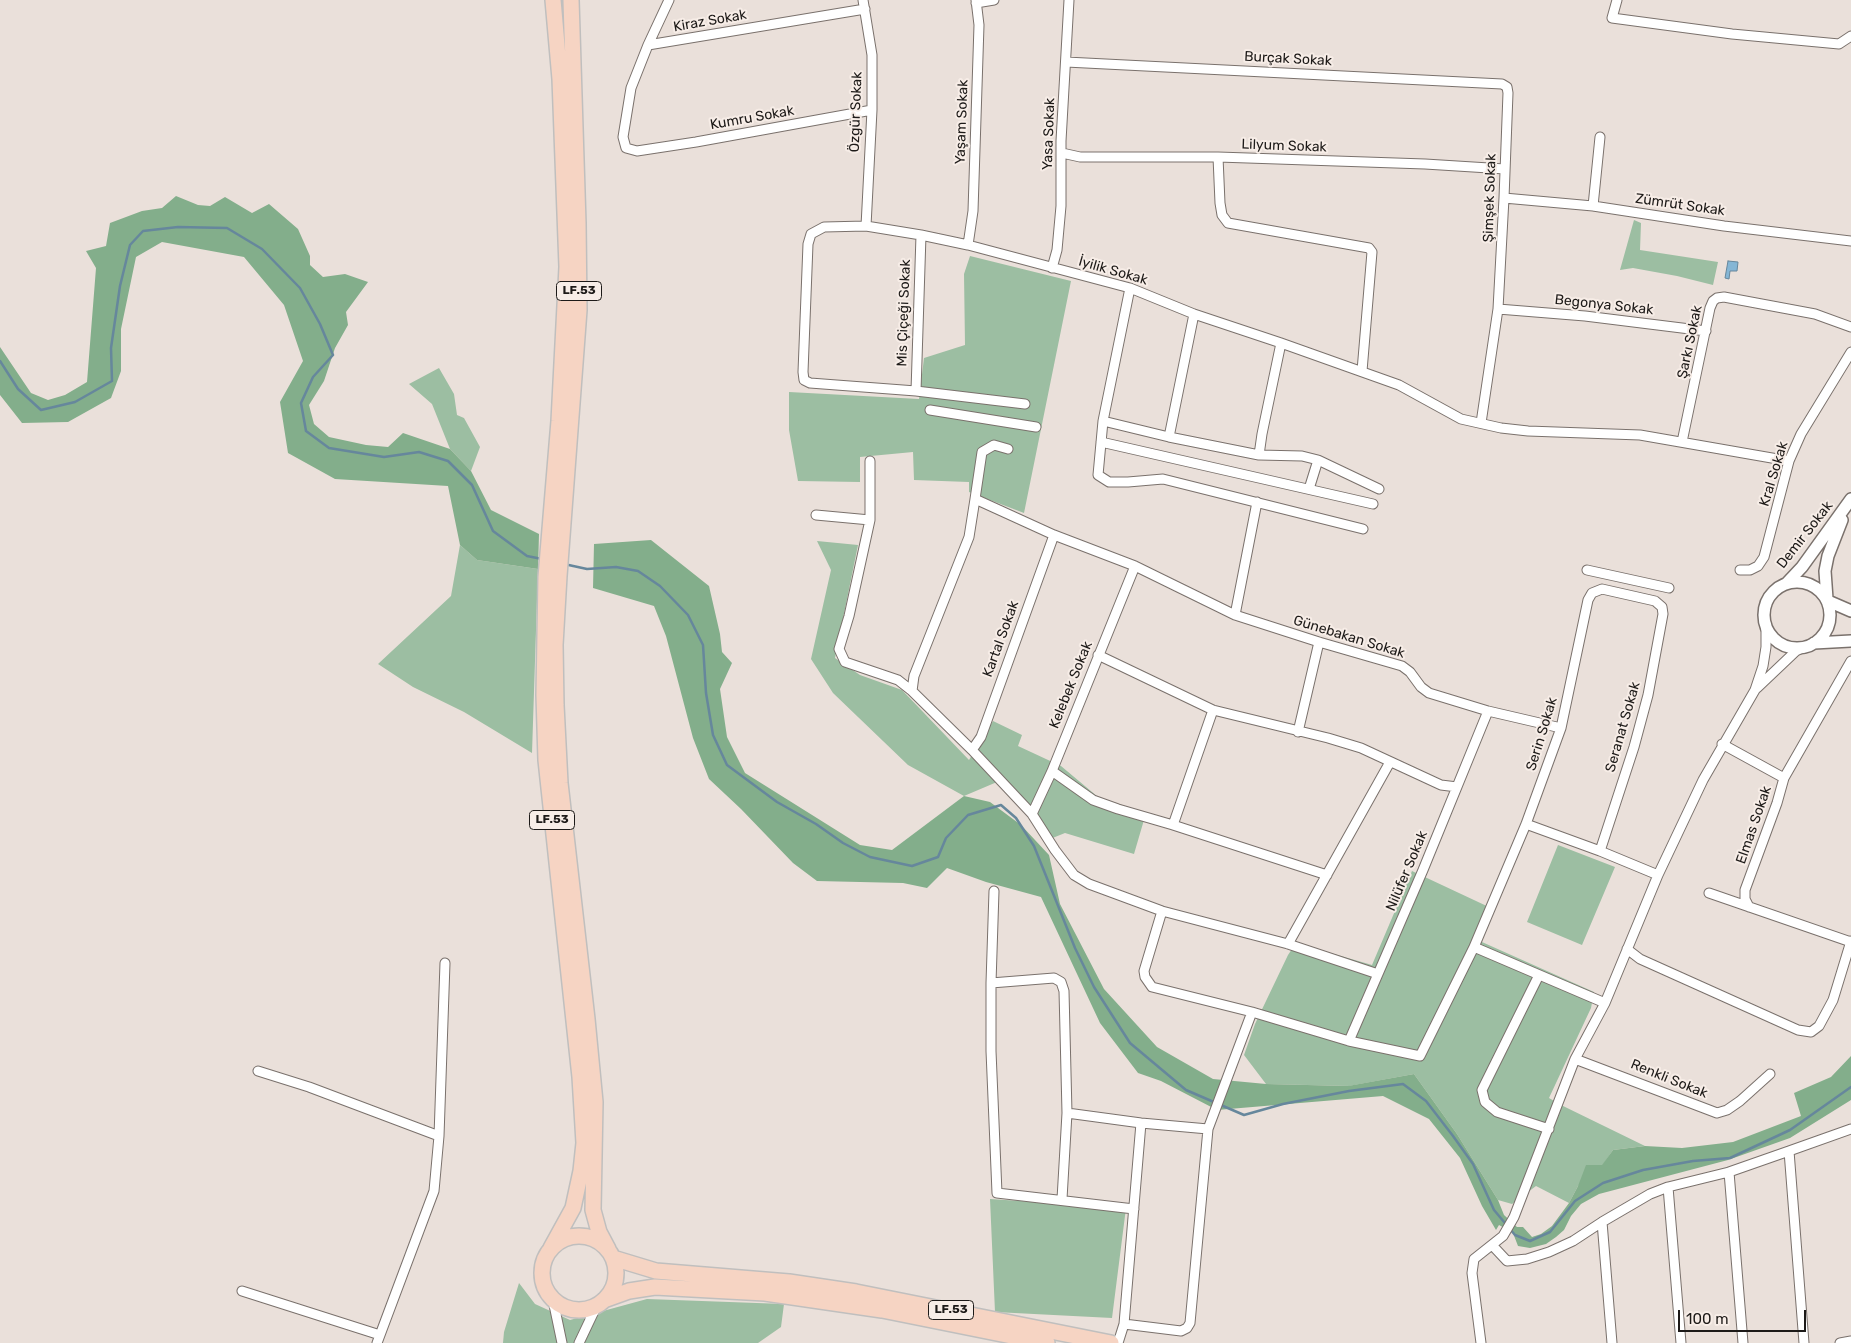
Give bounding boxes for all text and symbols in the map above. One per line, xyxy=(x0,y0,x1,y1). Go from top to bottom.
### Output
street label: Kiraz Sokak xyxy=(672,6,748,36)
street label: Burçak Sokak xyxy=(1244,48,1332,70)
street label: Özgür Sokak xyxy=(846,71,866,153)
street label: Yaşam Sokak xyxy=(952,79,972,165)
street label: Yasa Sokak xyxy=(1039,97,1059,171)
street label: Kumru Sokak xyxy=(709,102,795,134)
street label: Lilyum Sokak xyxy=(1241,136,1327,156)
street label: Şimşek Sokak xyxy=(1480,153,1500,243)
street label: Zümrüt Sokak xyxy=(1634,190,1726,220)
street label: İyilik Sokak xyxy=(1076,253,1150,289)
street label: Mis Çiçeği Sokak xyxy=(894,259,914,367)
road number: LF.53 xyxy=(556,282,602,300)
street label: Begonya Sokak xyxy=(1554,291,1654,319)
street label: Şarkı Sokak xyxy=(1674,304,1706,380)
street label: Kral Sokak xyxy=(1756,440,1792,508)
street label: Demir Sokak xyxy=(1773,498,1837,572)
street label: Kartal Sokak xyxy=(979,598,1023,680)
street label: Günebakan Sokak xyxy=(1291,612,1407,662)
street label: Kelebek Sokak xyxy=(1046,639,1096,731)
street label: Seranat Sokak xyxy=(1602,680,1644,774)
street label: Serin Sokak xyxy=(1523,695,1561,773)
street label: Elmas Sokak xyxy=(1733,784,1775,866)
road number: LF.53 xyxy=(530,810,574,830)
street label: Nilüfer Sokak xyxy=(1383,828,1431,914)
street label: Renkli Sokak xyxy=(1628,1056,1710,1102)
road number: LF.53 xyxy=(928,1300,974,1320)
scale bar xyxy=(1681,1300,1808,1332)
text: 100 m xyxy=(1686,1310,1728,1328)

